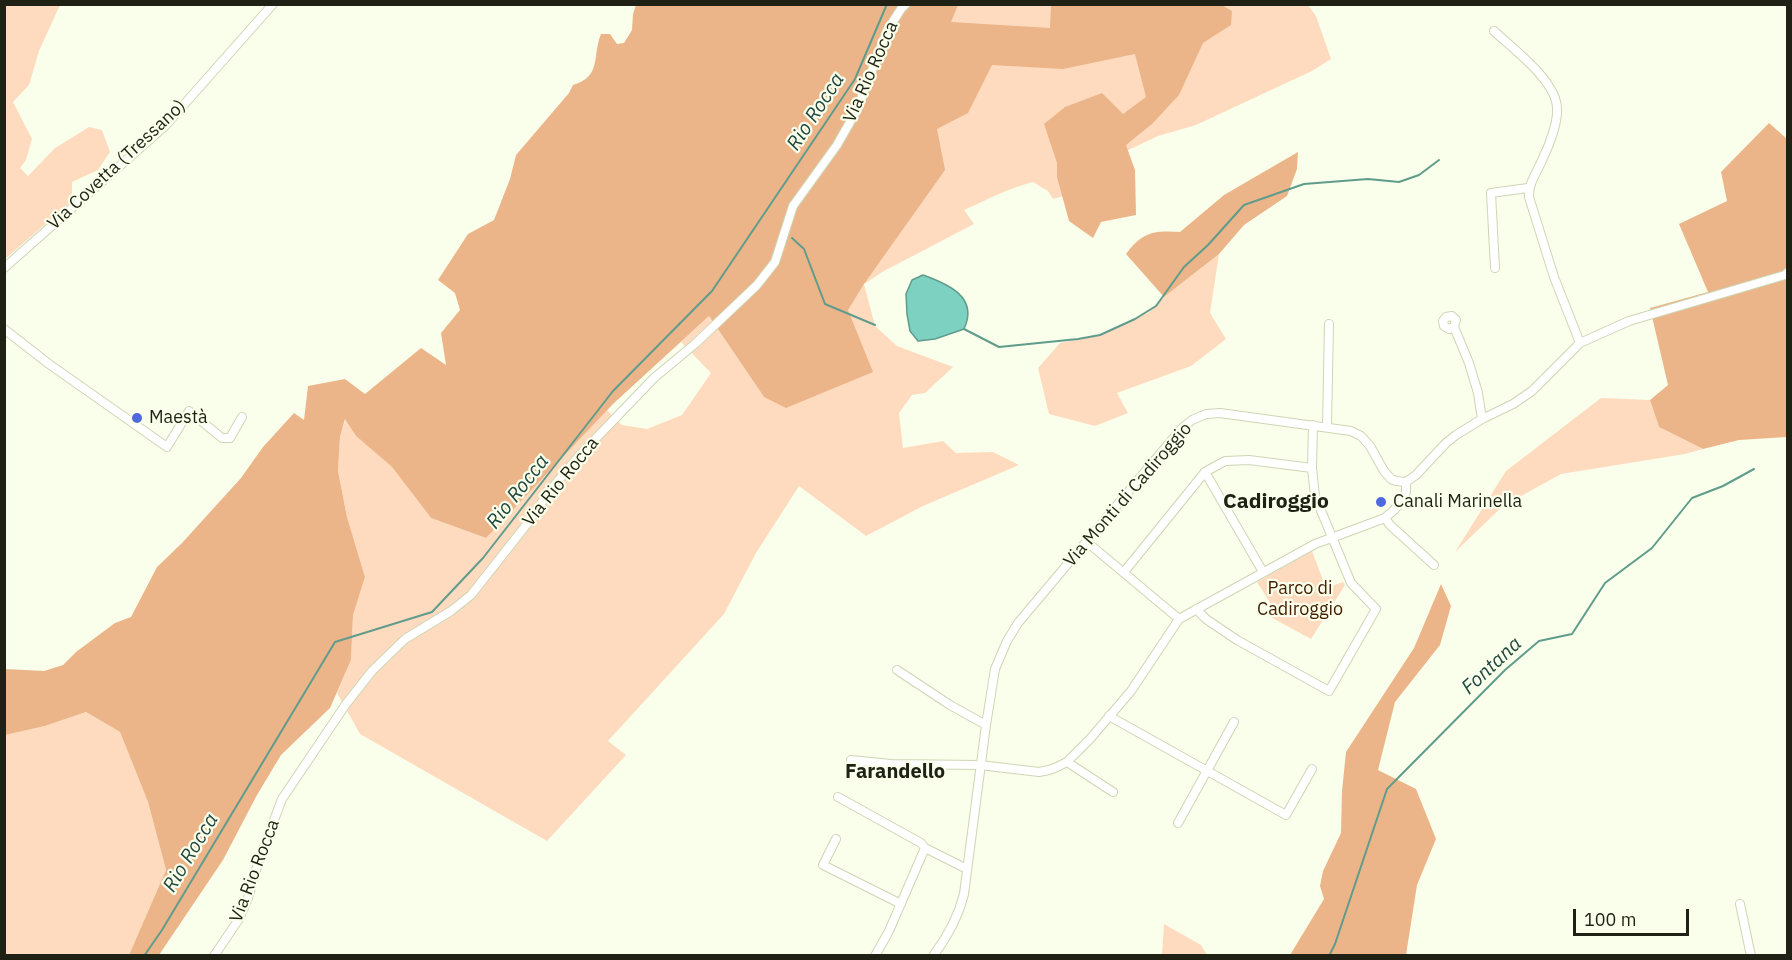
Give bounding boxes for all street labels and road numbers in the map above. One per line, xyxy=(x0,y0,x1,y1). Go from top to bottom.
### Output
street label: Via Rio Rocca xyxy=(839,18,903,126)
street label: Via Covetta (Tressano) xyxy=(43,95,191,235)
street label: Via Monti di Cadiroggio xyxy=(1059,418,1197,572)
street label: Via Rio Rocca xyxy=(518,433,604,531)
street label: Via Rio Rocca xyxy=(225,816,285,926)

